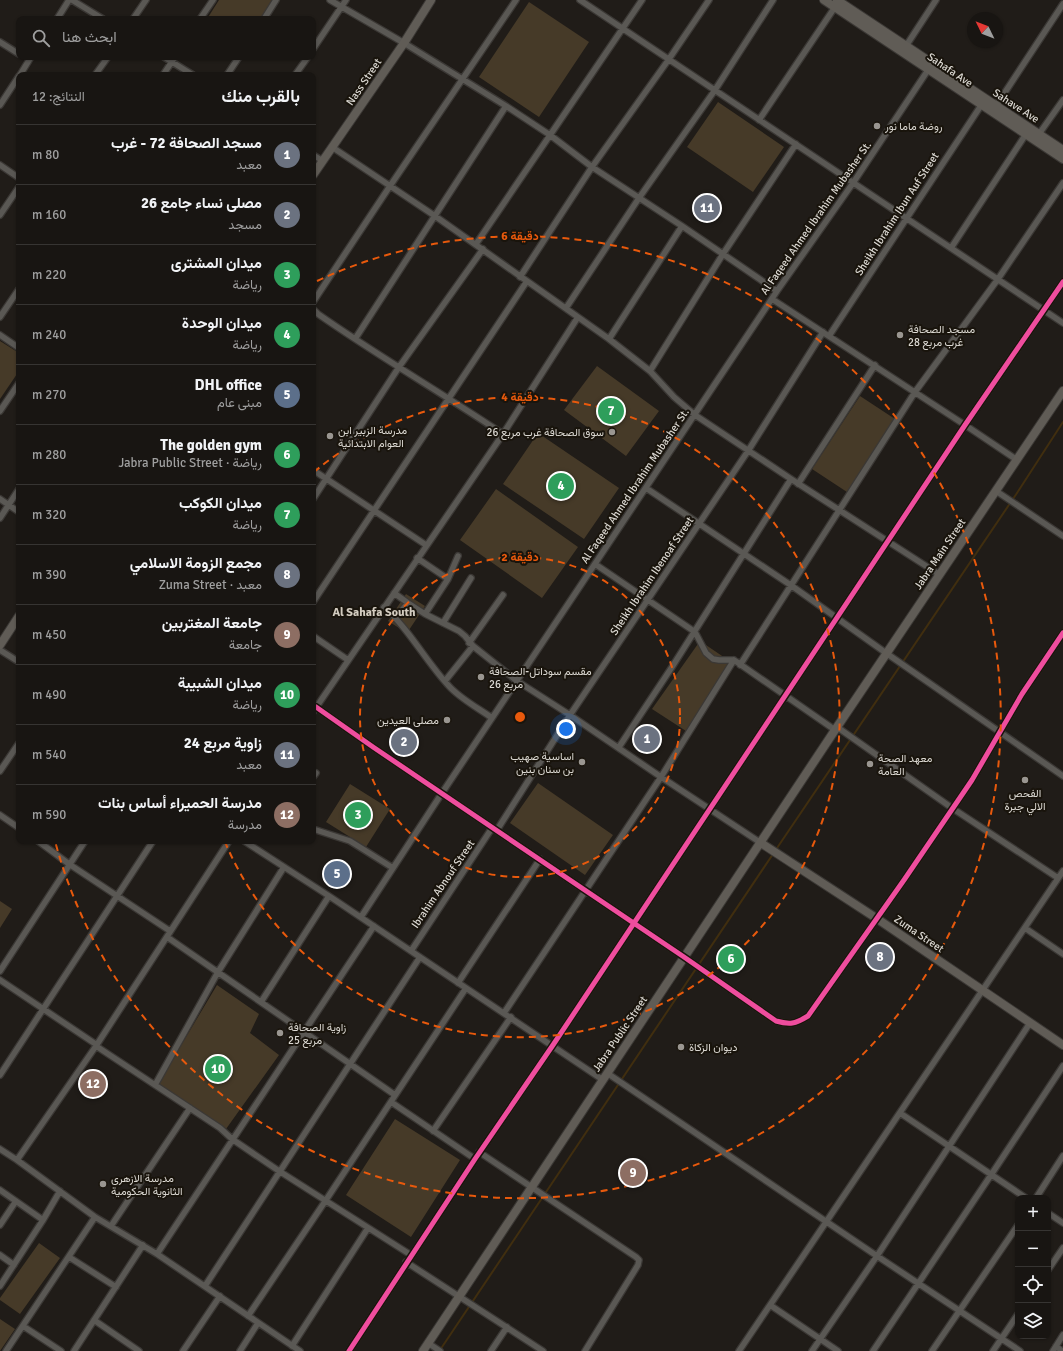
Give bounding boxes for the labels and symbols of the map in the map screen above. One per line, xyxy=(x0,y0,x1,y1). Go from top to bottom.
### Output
north arrow xyxy=(967,12,1003,48)
street label: Sahafa Ave xyxy=(925,50,975,90)
street label: Nass Street xyxy=(344,56,385,108)
street label: Sahave Ave xyxy=(990,86,1042,126)
place label: روضة ماما نور xyxy=(884,120,943,133)
marker: روضة ماما نور xyxy=(872,121,882,131)
street label: Al Faqeed Ahmed Ibrahim Mubasher St. xyxy=(758,139,874,297)
street label: Sheikh Ibrahim Ibun Auf Street xyxy=(852,150,942,278)
pin: 11 xyxy=(694,193,720,223)
text: 6 دقيقة xyxy=(501,229,539,244)
place label: مسجد الصحافة غرب مربع 28 xyxy=(908,323,975,350)
marker: مسجد الصحافة غرب مربع 28 xyxy=(895,330,905,340)
text: 4 دقيقة xyxy=(501,390,539,405)
pin: 7 xyxy=(598,396,624,426)
street label: Al Faqeed Ahmed Ibrahim Mubasher St. xyxy=(578,406,692,566)
place label: مدرسة الزبير ابن العوام الابتدائية xyxy=(338,424,407,451)
place label: سوق الصحافة غرب مربع 26 xyxy=(487,426,604,440)
marker: سوق الصحافة غرب مربع 26 xyxy=(607,427,617,437)
marker: مدرسة الزبير ابن العوام الابتدائية xyxy=(325,431,335,441)
pin: 4 xyxy=(548,471,574,501)
street label: Sheikh Ibrahim Ibenoaf Street xyxy=(608,514,697,638)
street label: Jabra Main Street xyxy=(912,516,969,592)
text: 2 دقيقة xyxy=(501,550,539,565)
district label: Al Sahafa South xyxy=(332,605,416,620)
place label: مقسم سوداتل-الصحافة مربع 26 xyxy=(489,665,592,692)
marker: مقسم سوداتل-الصحافة مربع 26 xyxy=(476,672,486,682)
centre of rings xyxy=(513,710,527,724)
place label: مصلى العيدين xyxy=(377,714,439,727)
marker: مصلى العيدين xyxy=(442,715,452,725)
your location xyxy=(556,719,576,739)
pin: 1 xyxy=(634,724,660,754)
pin: 2 xyxy=(391,727,417,757)
place label: اساسية صهيب بن سنان بنين xyxy=(510,750,574,776)
place label: معهد الصحة العامة xyxy=(878,752,932,778)
marker: اساسية صهيب بن سنان بنين xyxy=(577,757,587,767)
marker: معهد الصحة العامة xyxy=(865,759,875,769)
marker: الفحص الالي جبرة xyxy=(1020,775,1030,785)
place label: الفحص الالي جبرة xyxy=(1004,787,1046,816)
pin: 3 xyxy=(345,800,371,830)
street label: Ibrahim Abnouf Street xyxy=(409,837,477,931)
pin: 5 xyxy=(324,859,350,889)
street label: Zuma Street xyxy=(892,913,947,955)
pin: 8 xyxy=(867,942,893,972)
pin: 6 xyxy=(718,944,744,974)
street label: Jabra Public Street xyxy=(590,994,650,1074)
place label: زاوية الصحافة مربع 25 xyxy=(288,1021,347,1048)
marker: زاوية الصحافة مربع 25 xyxy=(275,1028,285,1038)
place label: ديوان الزكاة xyxy=(689,1041,737,1054)
marker: ديوان الزكاة xyxy=(676,1042,686,1052)
pin: 10 xyxy=(205,1054,231,1084)
pin: 12 xyxy=(80,1069,106,1099)
pin: 9 xyxy=(620,1158,646,1188)
place label: مدرسة الازهري الثانوية الحكومية xyxy=(111,1172,183,1198)
marker: مدرسة الازهري الثانوية الحكومية xyxy=(98,1179,108,1189)

